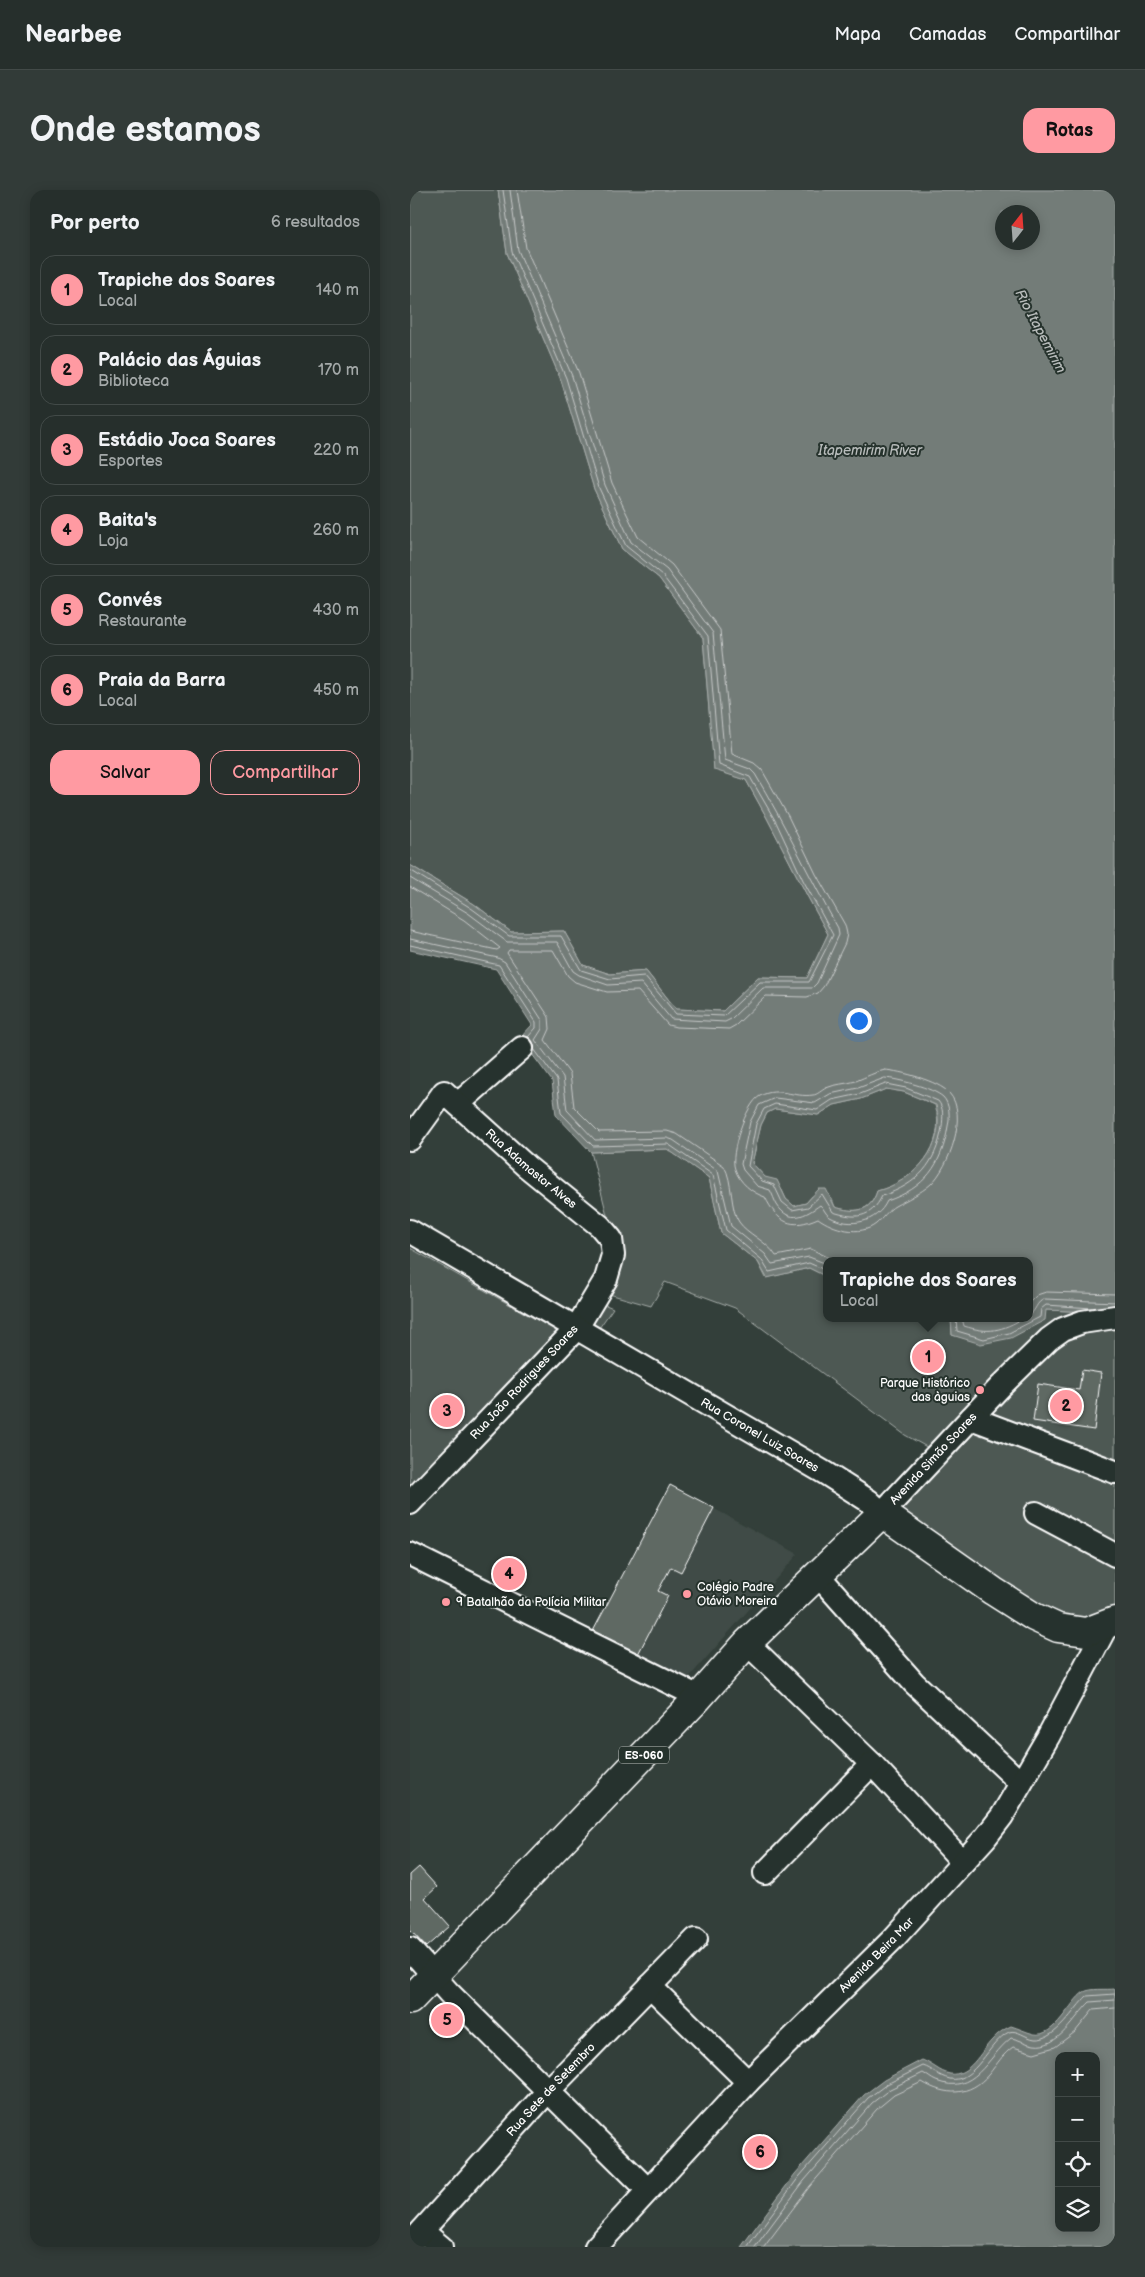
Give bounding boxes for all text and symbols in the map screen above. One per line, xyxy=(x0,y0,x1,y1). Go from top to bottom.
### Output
text: Nearbee xyxy=(25,20,122,49)
text: Mapa xyxy=(835,24,881,45)
text: Camadas xyxy=(909,24,986,45)
text: Compartilhar xyxy=(1014,24,1120,45)
button: Rotas xyxy=(1023,108,1115,153)
text: Onde estamos xyxy=(30,109,261,152)
north arrow xyxy=(995,205,1040,250)
text: Por perto xyxy=(50,210,140,235)
text: 6 resultados xyxy=(271,213,360,232)
text: Trapiche dos Soares xyxy=(98,269,275,292)
text: 1 xyxy=(64,281,70,300)
text: 140 m xyxy=(316,281,359,300)
water label: Rio Itapemirim xyxy=(1011,286,1070,376)
text: Local xyxy=(98,292,137,311)
text: Palácio das Águias xyxy=(98,349,261,372)
text: 2 xyxy=(62,361,72,380)
text: 170 m xyxy=(318,361,359,380)
text: Biblioteca xyxy=(98,372,169,391)
text: Estádio Joca Soares xyxy=(98,429,276,452)
text: 3 xyxy=(62,441,72,460)
text: 220 m xyxy=(313,441,359,460)
water label: Itapemirim River xyxy=(817,442,923,459)
text: Esportes xyxy=(98,452,163,471)
text: Baita's xyxy=(98,509,157,532)
text: 4 xyxy=(62,521,72,540)
text: 260 m xyxy=(313,521,359,540)
text: Loja xyxy=(98,532,128,551)
text: Convés xyxy=(98,589,162,612)
text: 5 xyxy=(62,601,72,620)
text: 430 m xyxy=(312,601,359,620)
text: Restaurante xyxy=(98,612,187,631)
text: Praia da Barra xyxy=(98,669,226,692)
text: 6 xyxy=(62,681,72,700)
text: 450 m xyxy=(313,681,359,700)
text: Local xyxy=(98,692,137,711)
button: Salvar xyxy=(50,750,200,795)
button: Compartilhar xyxy=(210,750,360,795)
your location xyxy=(846,1008,872,1034)
street label: Rua Adamastor Alves xyxy=(482,1126,580,1212)
popup xyxy=(823,1257,1033,1322)
text: Trapiche dos Soares xyxy=(839,1269,1017,1292)
text: Local xyxy=(839,1292,878,1311)
street label: Rua João Rodrigues Soares xyxy=(467,1322,582,1443)
pin: 1 xyxy=(912,1338,944,1376)
place label: Parque Histórico das àguias xyxy=(880,1376,970,1405)
marker: Parque Histórico das àguias xyxy=(974,1384,986,1396)
pin: 2 xyxy=(1050,1387,1082,1425)
pin: 3 xyxy=(431,1392,463,1430)
street label: Rua Coronel Luiz Soares xyxy=(698,1395,822,1476)
street label: Avenida Simão Soares xyxy=(887,1410,980,1508)
pin: 4 xyxy=(493,1555,525,1593)
place label: Colégio Padre Otávio Moreira xyxy=(697,1580,777,1609)
marker: Colégio Padre Otávio Moreira xyxy=(681,1588,693,1600)
place label: 9 Batalhão da Polícia Militar xyxy=(456,1595,607,1610)
marker: 9 Batalhão da Polícia Militar xyxy=(440,1596,452,1608)
road number: ES-060 xyxy=(619,1746,669,1764)
street label: Avenida Beira Mar xyxy=(836,1914,918,1996)
pin: 5 xyxy=(431,2001,463,2039)
street label: Rua Sete de Setembro xyxy=(504,2040,599,2140)
map controls xyxy=(1055,2052,1100,2232)
button: + xyxy=(1055,2052,1100,2097)
button: − xyxy=(1055,2097,1100,2142)
pin: 6 xyxy=(744,2133,776,2171)
button: locate xyxy=(1055,2142,1100,2187)
button: layers xyxy=(1055,2187,1100,2232)

